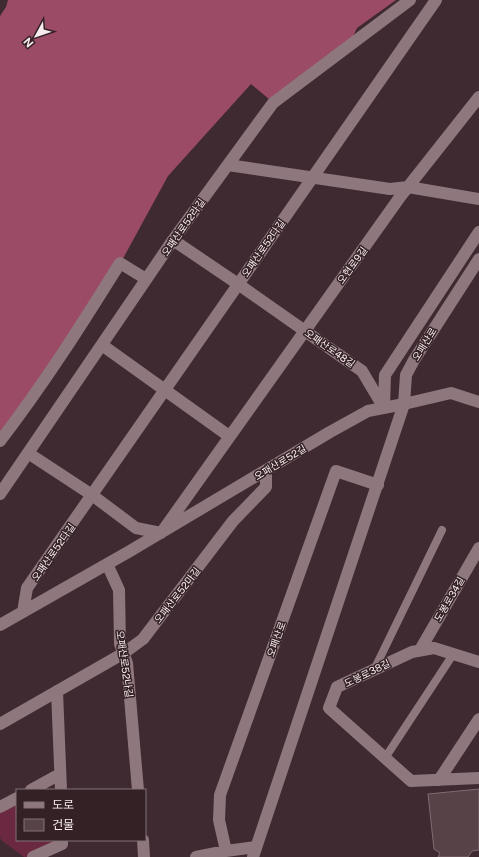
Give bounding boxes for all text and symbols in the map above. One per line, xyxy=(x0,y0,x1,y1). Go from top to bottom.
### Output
north arrow xyxy=(16,16,56,56)
text: N xyxy=(21,35,36,50)
street label: 오패산로52라길 xyxy=(159,196,207,258)
street label: 오패산로52다길 xyxy=(239,217,287,279)
street label: 오현로9길 xyxy=(334,244,370,286)
street label: 오패산로 xyxy=(409,325,439,363)
street label: 오패산로48길 xyxy=(302,326,358,370)
street label: 오패산로52길 xyxy=(252,442,308,482)
street label: 오패산로52다길 xyxy=(29,521,77,583)
street label: 오패산로52마길 xyxy=(151,565,203,625)
street label: 도봉로34길 xyxy=(431,575,467,623)
street label: 오패산로 xyxy=(264,620,288,658)
street label: 오패산로52나길 xyxy=(114,630,136,698)
street label: 도봉로38길 xyxy=(342,657,392,689)
legend xyxy=(16,789,146,841)
text: 도로 xyxy=(52,798,74,812)
text: 건물 xyxy=(52,818,74,832)

